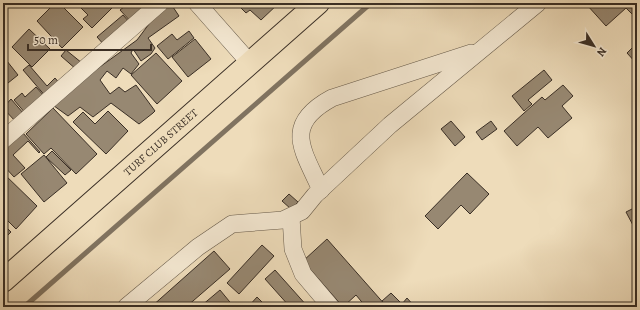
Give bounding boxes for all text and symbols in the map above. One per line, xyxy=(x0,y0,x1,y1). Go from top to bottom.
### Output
scale bar xyxy=(28,26,151,52)
north arrow xyxy=(574,26,614,66)
text: 50 m xyxy=(34,32,58,48)
text: N xyxy=(593,44,610,59)
street label: TURF CLUB STREET xyxy=(120,106,201,179)

